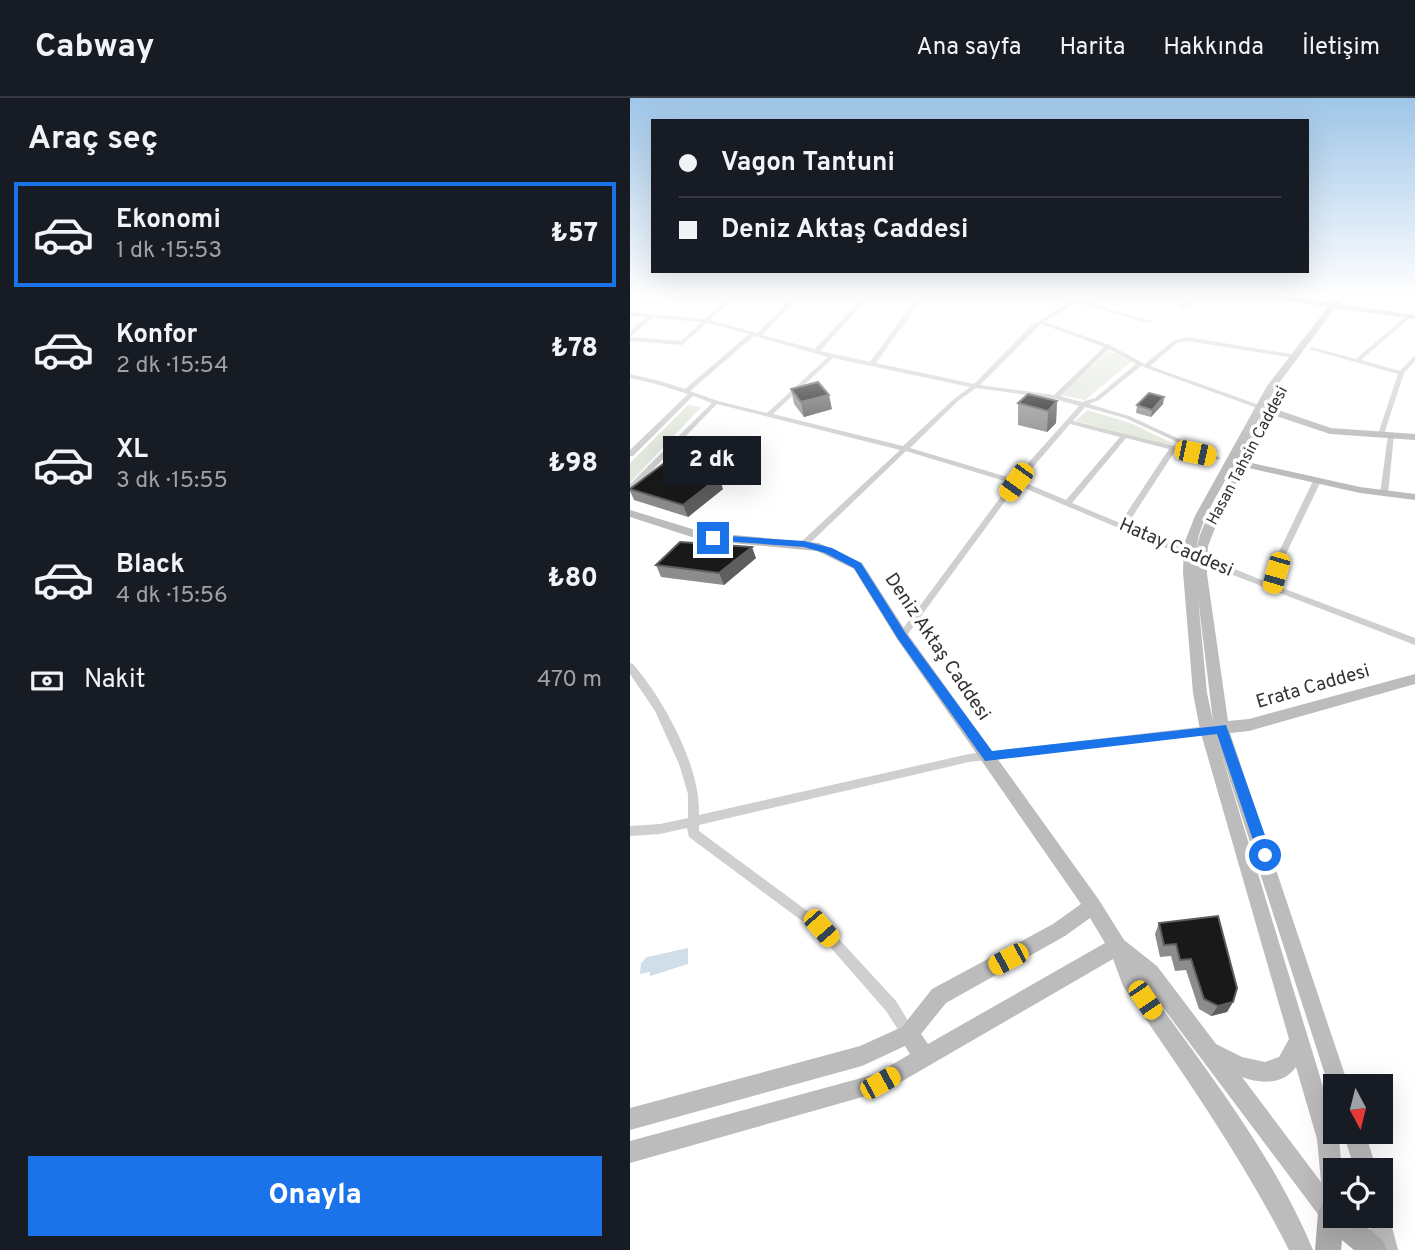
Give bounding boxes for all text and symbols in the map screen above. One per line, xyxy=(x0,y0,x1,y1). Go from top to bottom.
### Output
text: Cabway xyxy=(35,27,154,69)
text: Ana sayfa xyxy=(916,33,1021,63)
text: Harita xyxy=(1059,33,1125,63)
text: Hakkında xyxy=(1163,33,1264,63)
text: İletişim xyxy=(1302,33,1380,63)
text: Araç seç xyxy=(28,120,158,160)
text: Vagon Tantuni xyxy=(721,147,895,180)
icon: car xyxy=(32,203,95,266)
text: Ekonomi xyxy=(116,204,221,237)
text: Deniz Aktaş Caddesi xyxy=(721,214,968,247)
text: ₺57 xyxy=(551,218,598,251)
text: 1 dk · 15:53 xyxy=(116,237,222,266)
icon: car xyxy=(32,318,95,381)
text: Konfor xyxy=(116,319,197,352)
text: ₺78 xyxy=(551,333,598,366)
text: 2 dk · 15:54 xyxy=(116,352,229,381)
street label: Hasan Tahsin Caddesi xyxy=(1203,383,1293,529)
icon: car xyxy=(32,433,95,496)
text: XL xyxy=(116,434,148,467)
callout: 2 dk xyxy=(664,436,762,486)
car xyxy=(1173,438,1218,468)
text: 2 dk xyxy=(689,446,735,475)
text: ₺98 xyxy=(548,448,598,481)
car xyxy=(996,459,1037,505)
text: 3 dk · 15:55 xyxy=(116,467,228,496)
street label: Hatay Caddesi xyxy=(1115,513,1237,583)
route end xyxy=(697,522,729,554)
icon: car xyxy=(32,548,95,611)
text: Black xyxy=(116,549,185,582)
car xyxy=(1261,550,1292,596)
text: ₺80 xyxy=(547,563,598,596)
street label: Deniz Aktaş Caddesi xyxy=(879,569,995,725)
text: 4 dk · 15:56 xyxy=(116,582,228,611)
street label: Erata Caddesi xyxy=(1253,659,1373,715)
icon: cash xyxy=(28,662,66,700)
text: Nakit xyxy=(84,664,146,697)
text: 470 m xyxy=(537,666,602,695)
route start xyxy=(1249,839,1281,871)
car xyxy=(800,905,843,951)
car xyxy=(985,940,1032,978)
car xyxy=(1125,977,1166,1023)
car xyxy=(857,1064,904,1102)
north arrow xyxy=(1323,1074,1393,1144)
map controls xyxy=(1323,1074,1393,1228)
button: Onayla xyxy=(28,1156,602,1236)
button: locate xyxy=(1323,1158,1393,1228)

